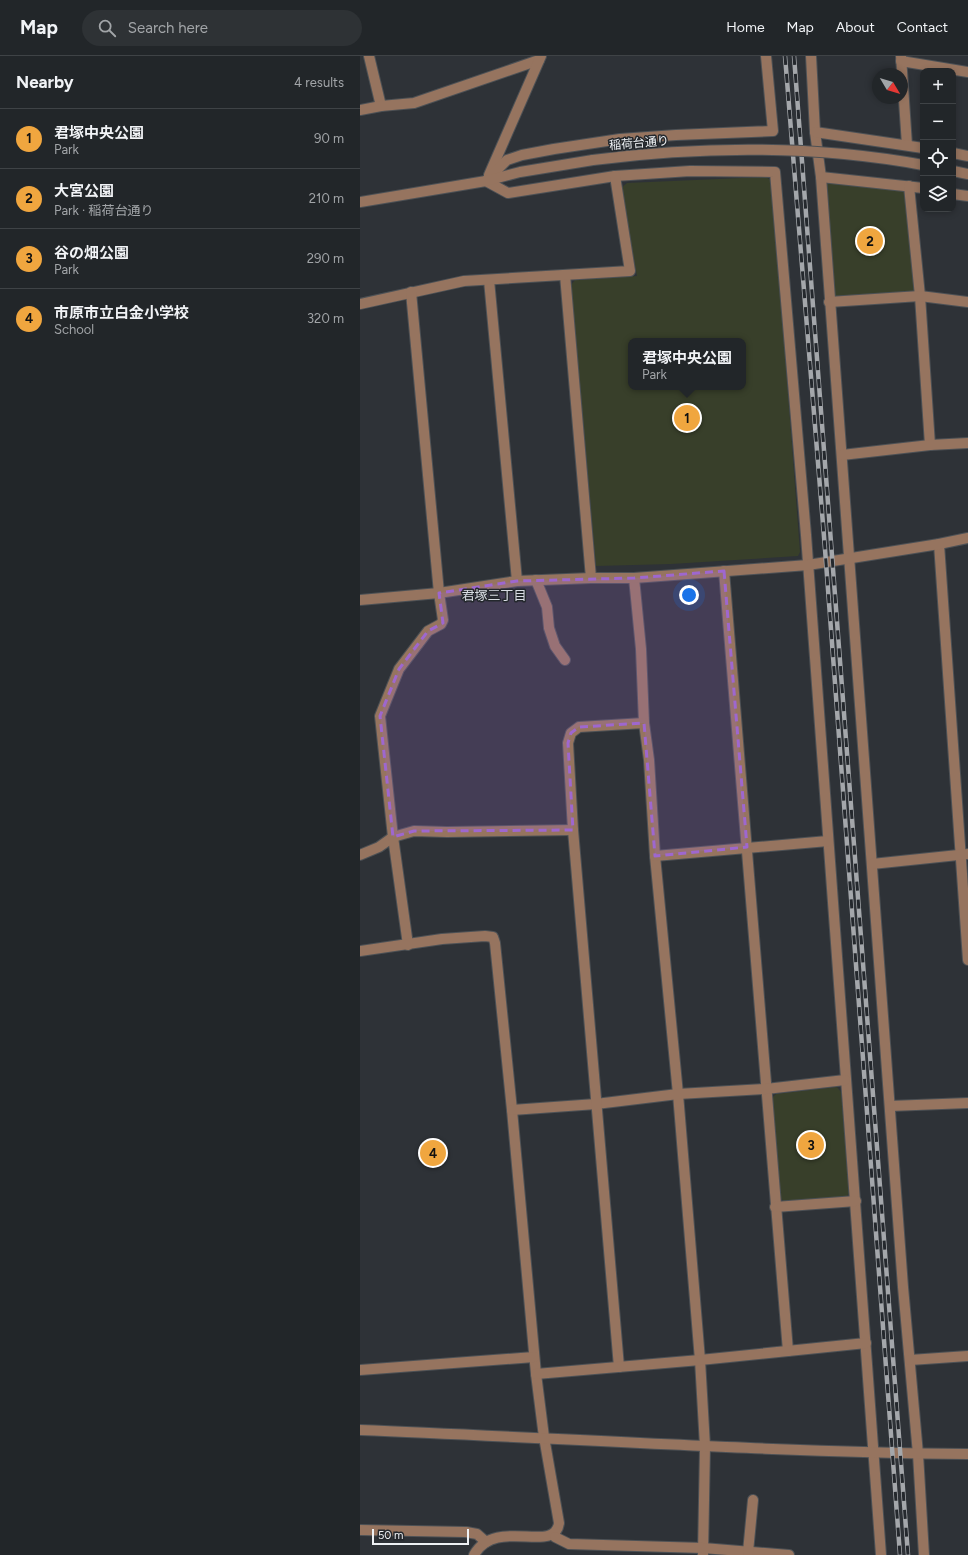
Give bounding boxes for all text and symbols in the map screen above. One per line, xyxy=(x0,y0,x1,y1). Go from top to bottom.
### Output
search box xyxy=(82,10,362,46)
text: Map xyxy=(20,16,58,39)
icon: search xyxy=(96,17,118,39)
text: Search here xyxy=(128,19,208,37)
text: Home xyxy=(726,19,765,36)
text: Map xyxy=(787,19,814,36)
text: About xyxy=(836,19,875,36)
text: Contact xyxy=(897,19,948,36)
north arrow xyxy=(872,68,908,104)
map controls xyxy=(920,68,956,212)
button: + xyxy=(920,68,956,104)
text: Nearby xyxy=(16,72,74,92)
text: 4 results xyxy=(294,75,344,90)
button: − xyxy=(920,104,956,140)
text: 君塚中央公園 xyxy=(54,124,144,142)
text: 1 xyxy=(26,131,32,146)
text: 90 m xyxy=(314,131,344,146)
street label: 稲荷台通り xyxy=(608,133,670,153)
button: locate xyxy=(920,140,956,176)
text: Park xyxy=(54,142,79,157)
button: layers xyxy=(920,176,956,212)
text: 大宮公園 xyxy=(54,182,114,200)
text: 2 xyxy=(25,191,33,206)
text: 210 m xyxy=(309,191,344,206)
text: Park · 稲荷台通り xyxy=(54,203,153,218)
pin: 2 xyxy=(857,226,883,256)
text: 谷の畑公園 xyxy=(54,244,129,262)
text: 3 xyxy=(25,251,33,266)
text: 290 m xyxy=(307,251,344,266)
text: Park xyxy=(54,262,79,277)
text: 市原市立白金小学校 xyxy=(54,304,189,322)
text: 4 xyxy=(25,311,33,326)
text: 320 m xyxy=(307,311,344,326)
text: School xyxy=(54,322,94,337)
popup xyxy=(628,338,746,390)
text: 君塚中央公園 xyxy=(642,349,732,367)
text: Park xyxy=(642,367,667,382)
pin: 1 xyxy=(674,403,700,433)
your location xyxy=(679,585,699,605)
district label: 君塚三丁目 xyxy=(461,588,527,603)
pin: 3 xyxy=(798,1130,824,1160)
pin: 4 xyxy=(420,1138,446,1168)
scale bar xyxy=(372,1527,469,1546)
text: 50 m xyxy=(378,1529,403,1542)

